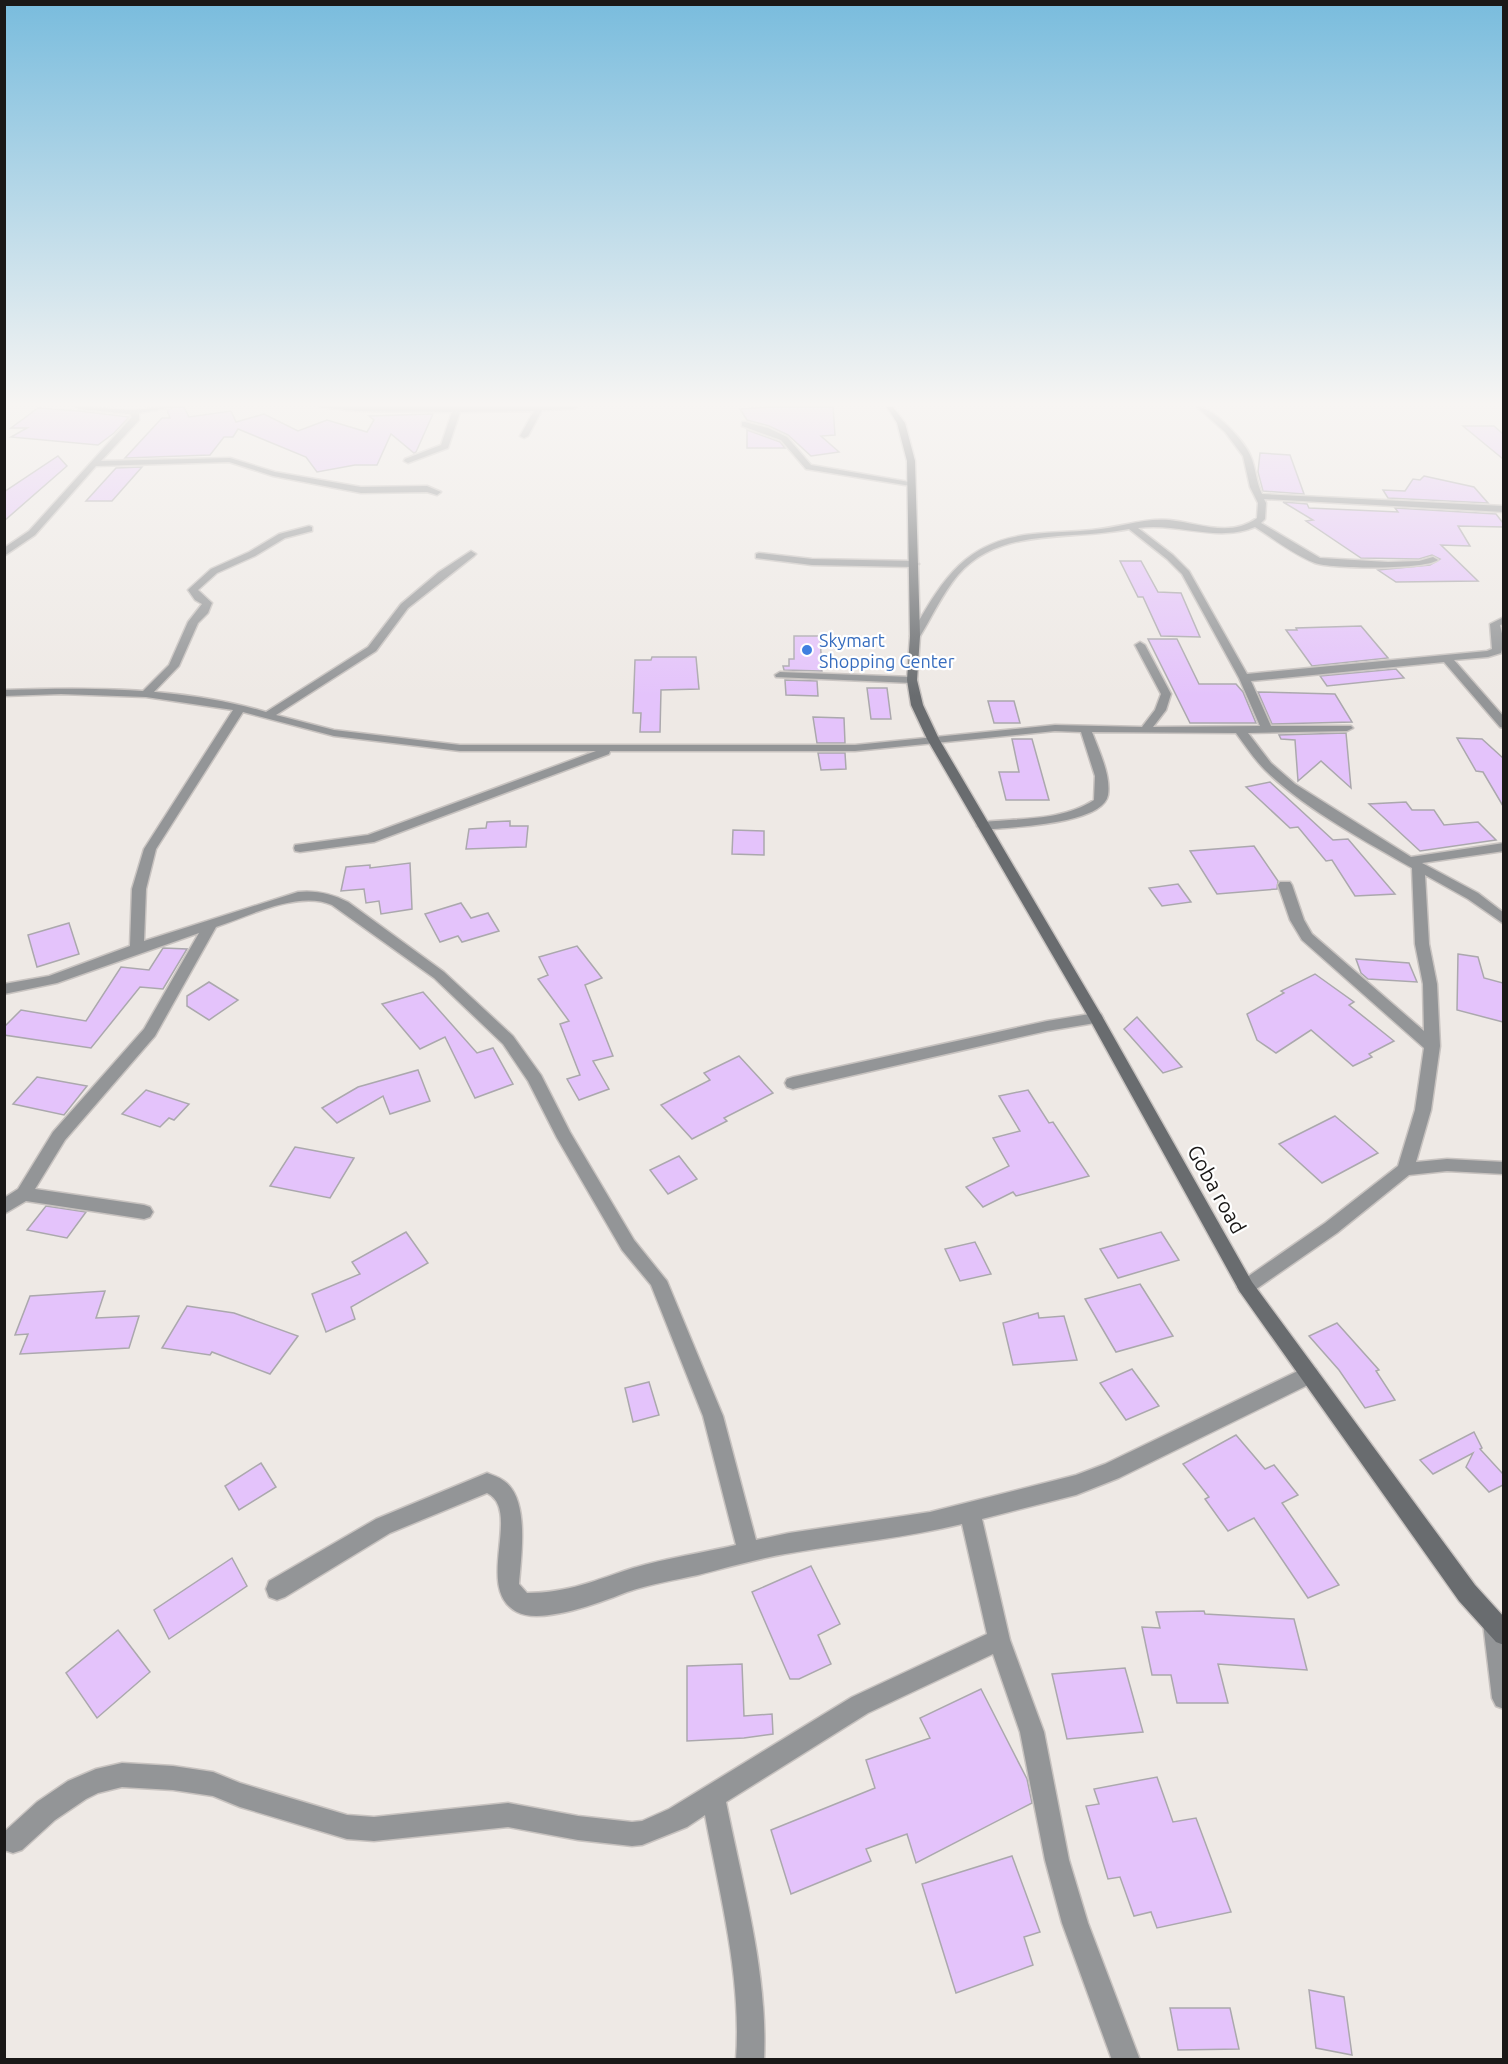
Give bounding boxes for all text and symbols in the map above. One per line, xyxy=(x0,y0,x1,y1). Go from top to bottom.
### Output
place label: Skymart Shopping Center xyxy=(819,630,955,671)
marker: Skymart Shopping Center xyxy=(800,643,814,657)
street label: Goba road xyxy=(1183,1141,1251,1237)

